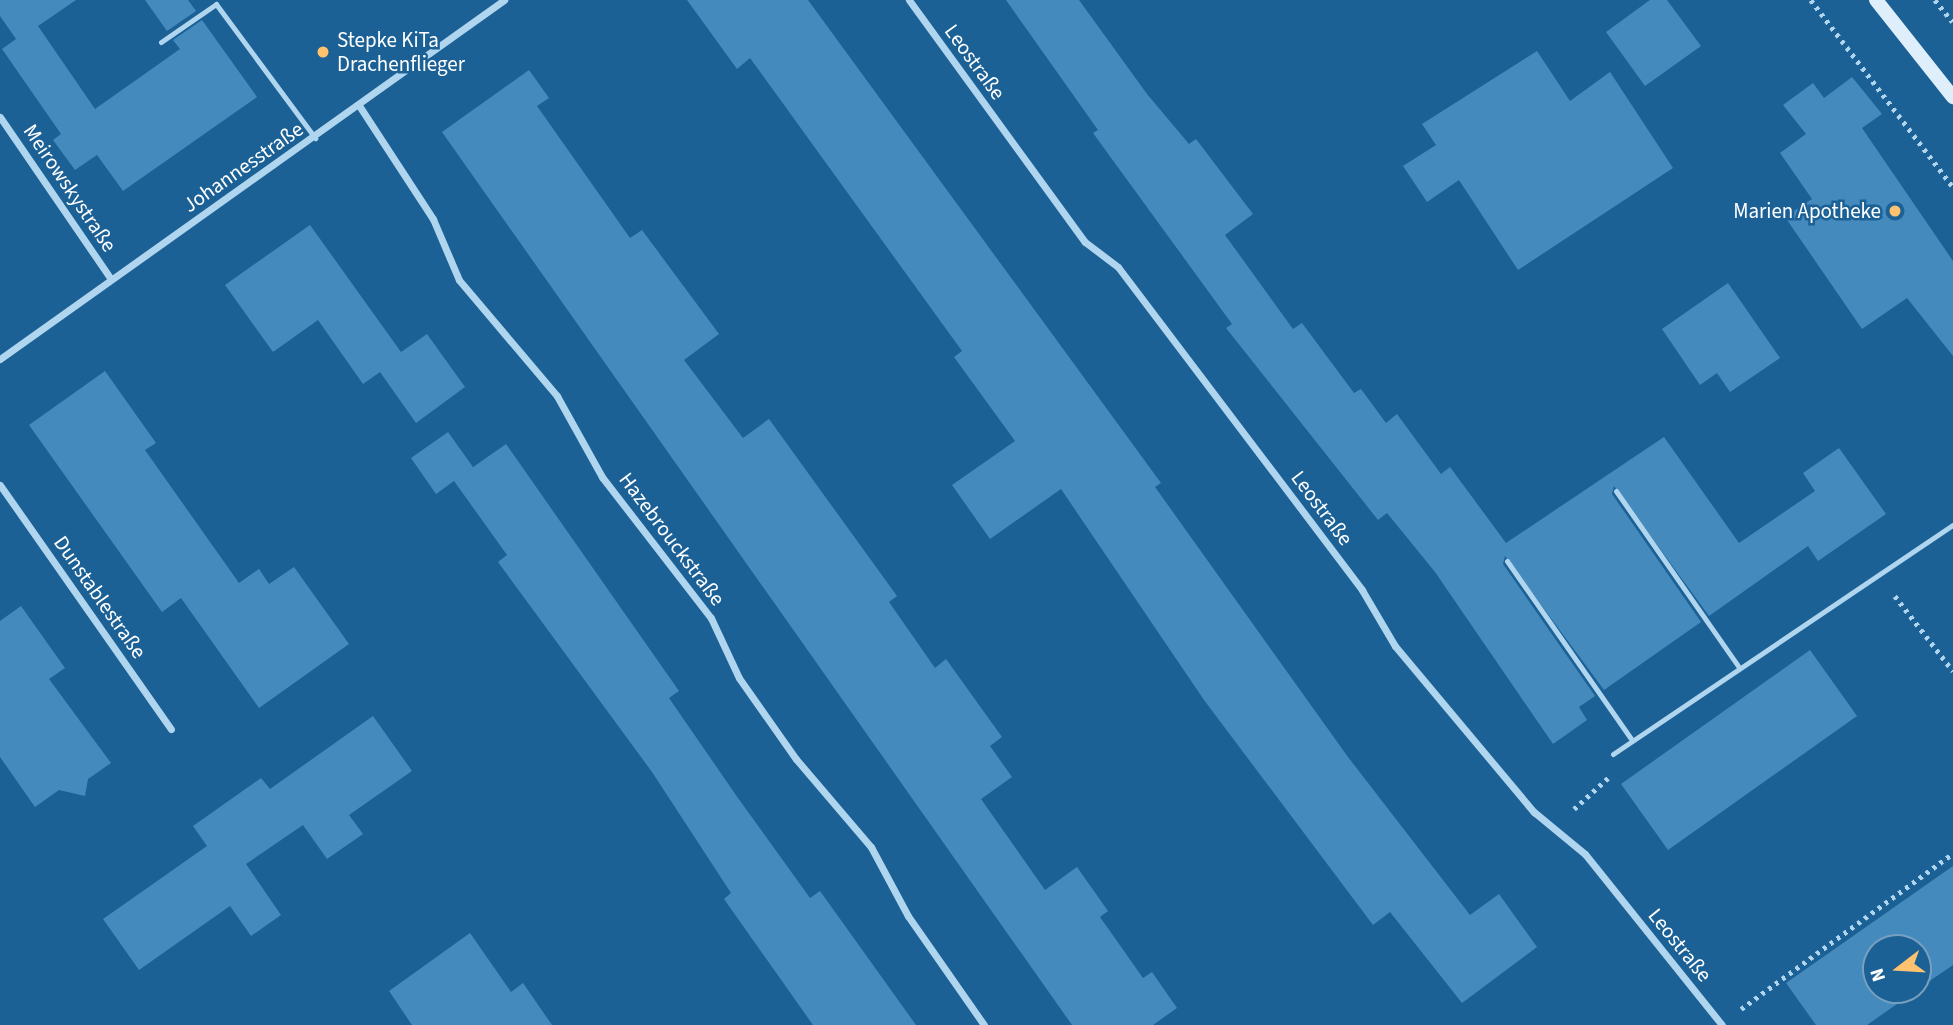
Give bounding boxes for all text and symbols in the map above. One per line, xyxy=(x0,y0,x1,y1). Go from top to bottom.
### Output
street label: Leostraße xyxy=(939,19,1011,105)
place label: Stepke KiTa Drachenflieger xyxy=(337,27,465,77)
marker: Stepke KiTa Drachenflieger xyxy=(315,44,331,60)
street label: Johannesstraße xyxy=(178,116,308,218)
street label: Meirowskystraße xyxy=(18,119,122,257)
place label: Marien Apotheke xyxy=(1733,198,1881,224)
marker: Marien Apotheke xyxy=(1887,203,1903,219)
street label: Leostraße xyxy=(1286,466,1358,550)
street label: Hazebrouckstraße xyxy=(614,467,730,611)
street label: Dunstablestraße xyxy=(48,531,152,663)
street label: Leostraße xyxy=(1643,903,1717,987)
north arrow xyxy=(1862,934,1932,1004)
text: N xyxy=(1864,965,1893,985)

